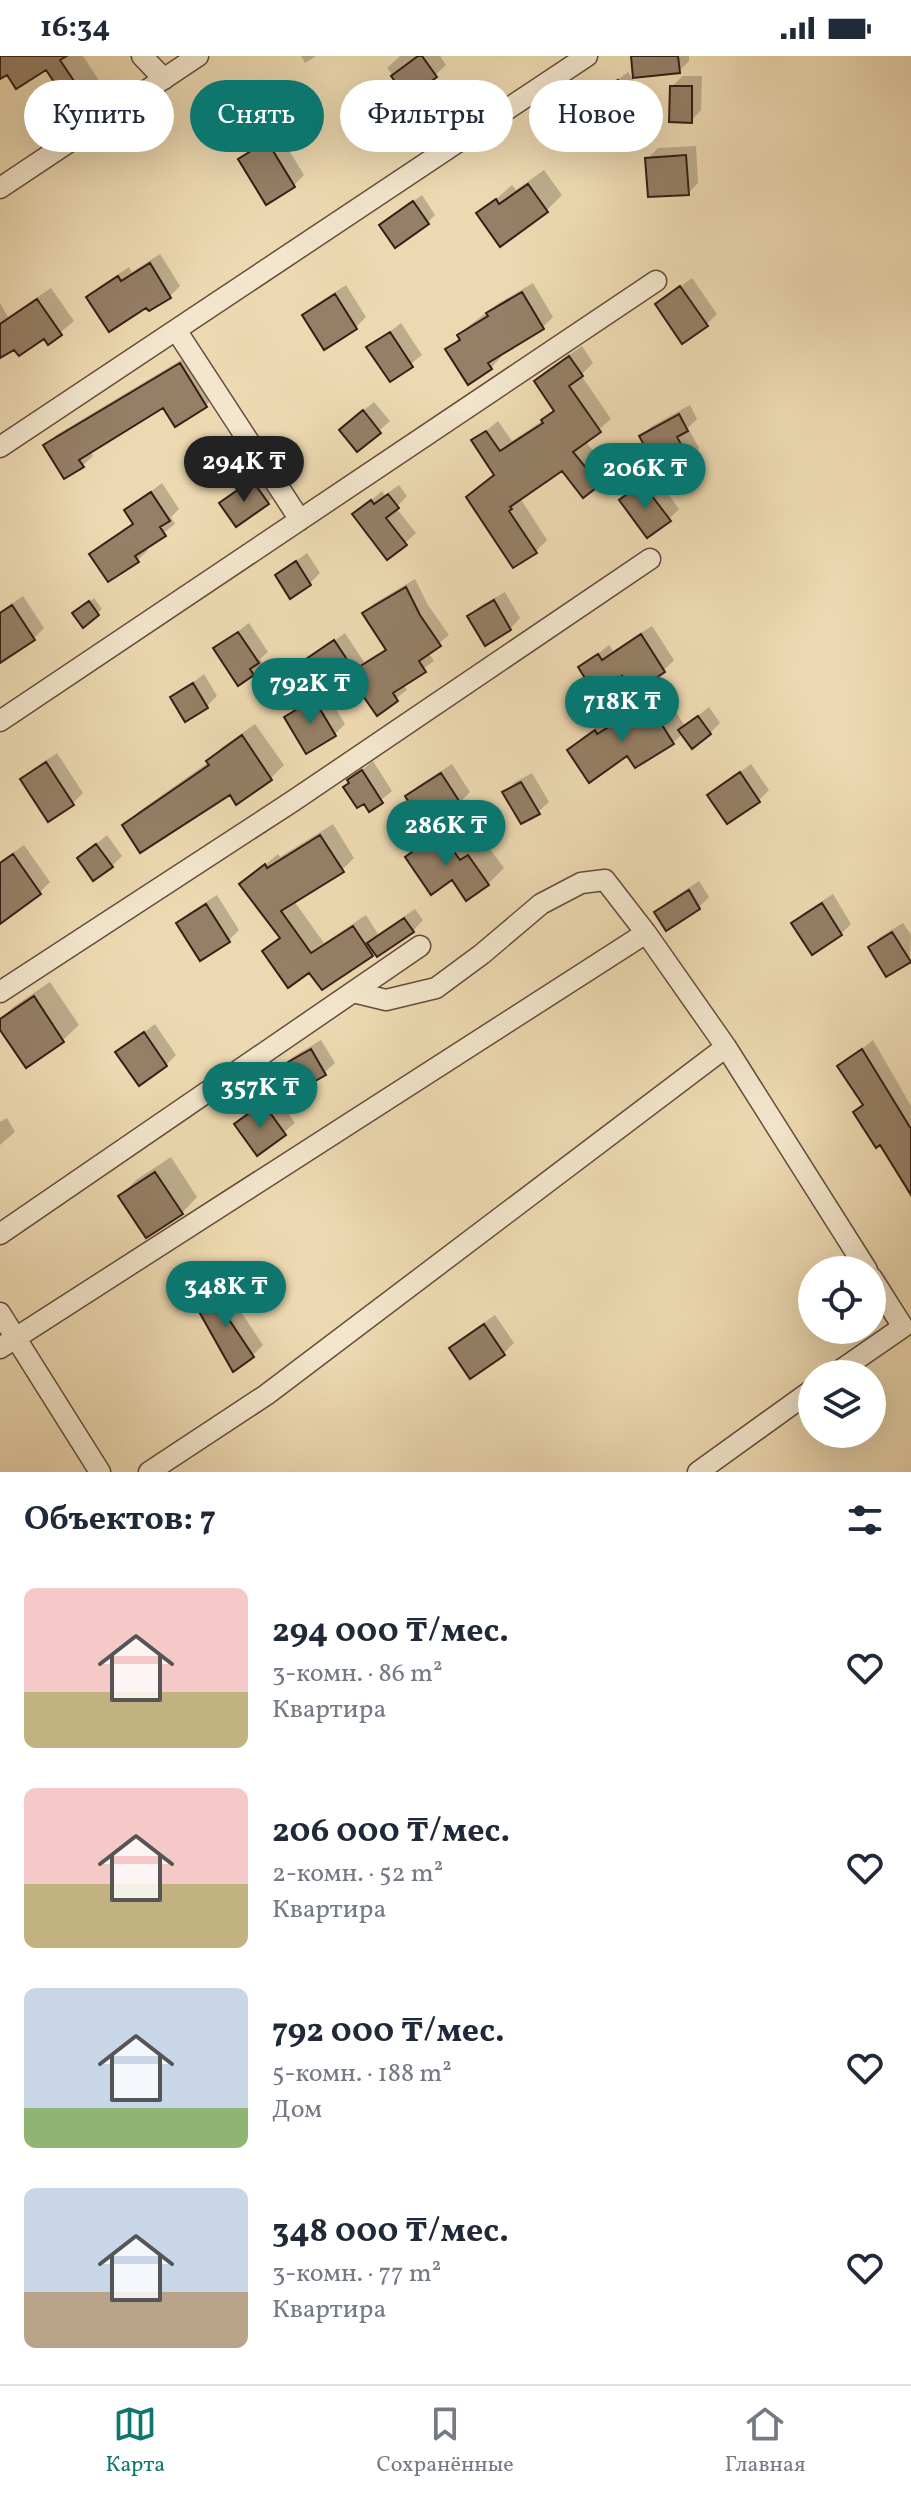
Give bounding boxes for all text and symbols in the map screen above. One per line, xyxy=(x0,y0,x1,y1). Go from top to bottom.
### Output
text: 16:34 xyxy=(40,7,111,49)
chip: Купить xyxy=(24,80,174,152)
chip: Снять xyxy=(190,80,324,152)
chip: Фильтры xyxy=(340,80,513,152)
chip: Новое xyxy=(529,80,663,152)
pin: 294K ₸ xyxy=(179,436,309,504)
pin: 206K ₸ xyxy=(580,443,710,511)
text: 294K ₸ xyxy=(202,444,286,480)
text: 206K ₸ xyxy=(603,451,687,487)
pin: 792K ₸ xyxy=(245,658,375,726)
text: 792K ₸ xyxy=(270,666,350,702)
pin: 718K ₸ xyxy=(557,676,687,744)
text: 718K ₸ xyxy=(583,684,661,720)
pin: 286K ₸ xyxy=(381,800,511,868)
text: 286K ₸ xyxy=(404,808,488,844)
pin: 357K ₸ xyxy=(195,1062,325,1130)
text: 357K ₸ xyxy=(220,1070,300,1106)
map controls xyxy=(798,1256,886,1448)
button: locate xyxy=(798,1256,886,1344)
pin: 348K ₸ xyxy=(161,1261,291,1329)
text: 348K ₸ xyxy=(184,1269,268,1305)
button: layers xyxy=(798,1360,886,1448)
text: Объектов: 7 xyxy=(24,1497,216,1544)
icon: filters xyxy=(843,1498,887,1542)
text: 294 000 ₸/мес. xyxy=(272,1609,509,1656)
icon: home xyxy=(88,1620,184,1716)
icon: heart xyxy=(843,1646,887,1690)
text: 3-комн. · 86 m² xyxy=(272,1656,443,1692)
text: Квартира xyxy=(272,1692,386,1728)
text: 206 000 ₸/мес. xyxy=(272,1809,510,1856)
icon: home xyxy=(88,1820,184,1916)
icon: heart xyxy=(843,1846,887,1890)
text: 2-комн. · 52 m² xyxy=(272,1856,443,1892)
text: Квартира xyxy=(272,1892,386,1928)
text: 792 000 ₸/мес. xyxy=(272,2009,505,2056)
icon: home xyxy=(88,2020,184,2116)
icon: heart xyxy=(843,2046,887,2090)
text: 5-комн. · 188 m² xyxy=(272,2056,452,2092)
text: Дом xyxy=(272,2092,322,2128)
text: 348 000 ₸/мес. xyxy=(272,2209,509,2256)
icon: home xyxy=(88,2220,184,2316)
icon: heart xyxy=(843,2246,887,2290)
text: 3-комн. · 77 m² xyxy=(272,2256,441,2292)
text: Квартира xyxy=(272,2292,386,2328)
tab: Карта xyxy=(106,2402,165,2481)
tab: Сохранённые xyxy=(376,2402,514,2481)
tab: Главная xyxy=(725,2402,805,2481)

